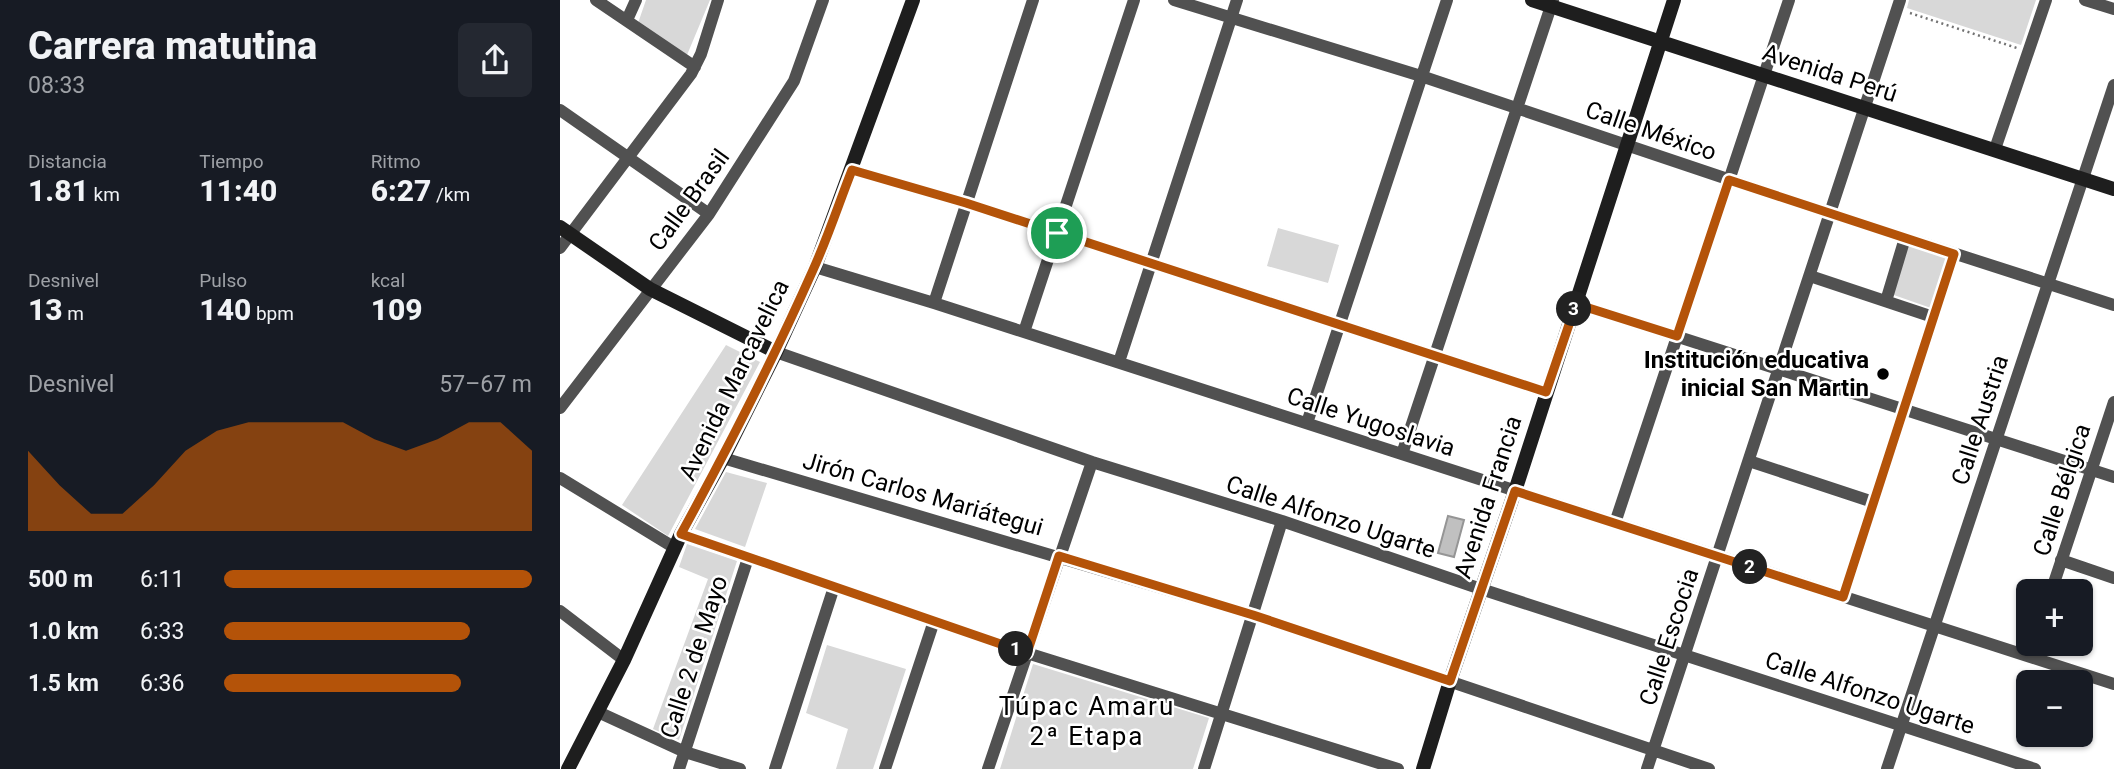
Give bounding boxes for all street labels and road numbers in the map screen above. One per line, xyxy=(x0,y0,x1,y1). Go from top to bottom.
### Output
street label: Avenida Perú xyxy=(1759,38,1901,108)
street label: Calle México xyxy=(1582,96,1720,166)
street label: Calle Brasil xyxy=(643,144,735,256)
street label: Avenida Marcavelica xyxy=(673,275,795,485)
street label: Calle Austria xyxy=(1946,351,2014,489)
street label: Calle Yugoslavia xyxy=(1283,382,1459,462)
street label: Avenida Francia xyxy=(1449,412,1527,582)
street label: Calle Bélgica xyxy=(2027,420,2097,560)
street label: Jirón Carlos Mariátegui xyxy=(800,446,1046,542)
street label: Calle Alfonzo Ugarte xyxy=(1223,470,1439,564)
street label: Calle Escocia xyxy=(1634,565,1704,709)
street label: Calle 2 de Mayo xyxy=(655,572,733,742)
street label: Calle Alfonzo Ugarte xyxy=(1762,646,1978,740)

